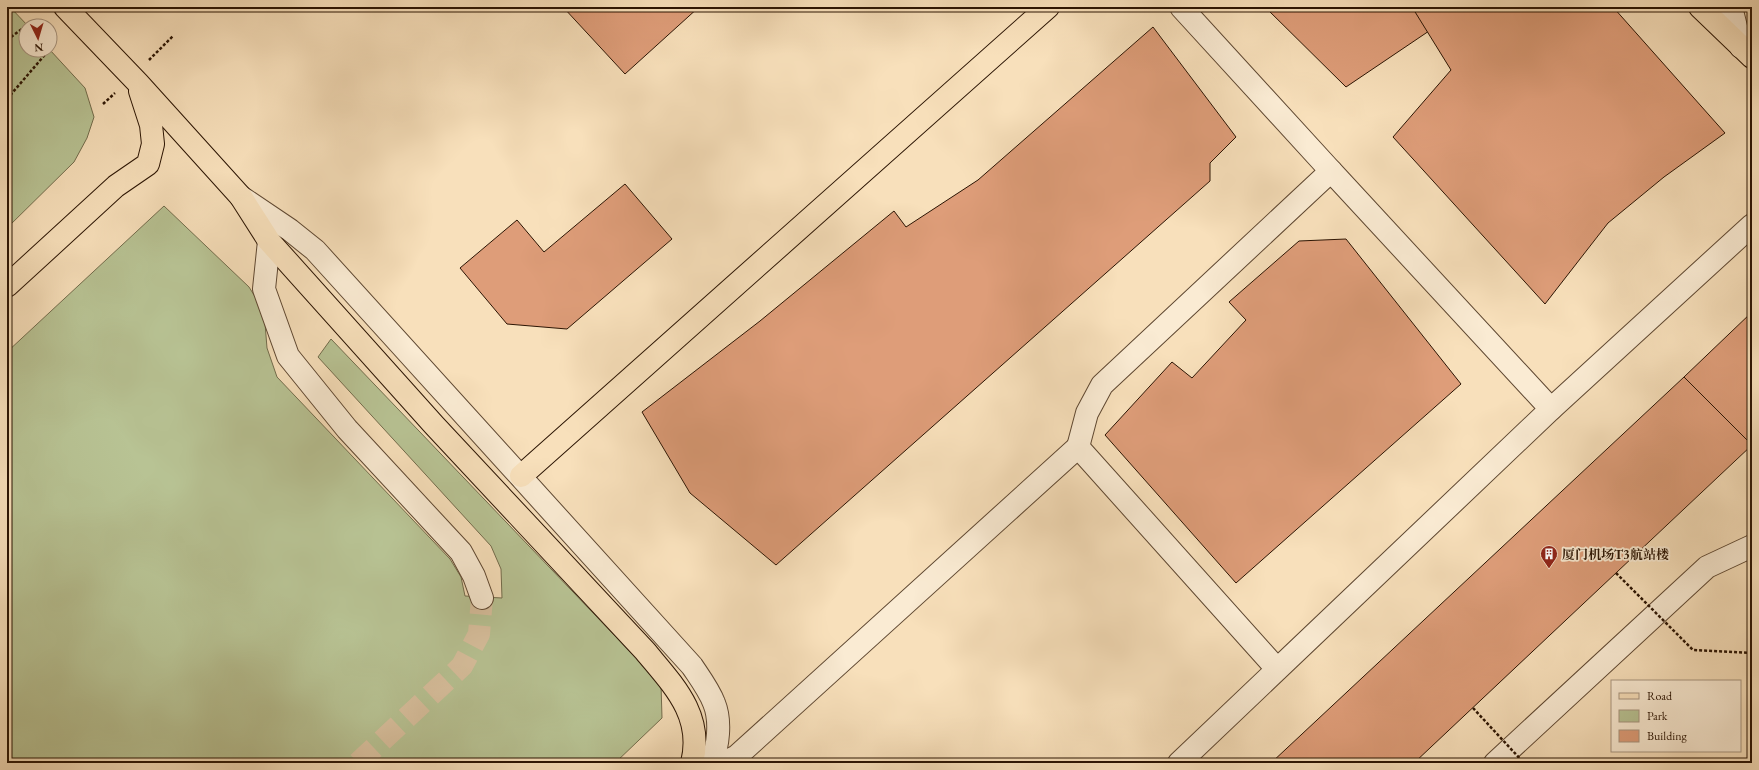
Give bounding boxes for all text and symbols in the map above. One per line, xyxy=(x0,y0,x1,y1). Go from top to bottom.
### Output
north arrow xyxy=(18,18,58,58)
text: N xyxy=(34,41,44,55)
building icon: 厦门机场T3航站楼 xyxy=(1539,544,1559,569)
place label: 厦门机场T3航站楼 xyxy=(1562,546,1669,563)
legend xyxy=(1611,680,1741,752)
text: Road xyxy=(1647,688,1673,704)
text: Park xyxy=(1647,708,1668,724)
text: Building xyxy=(1647,728,1688,744)

